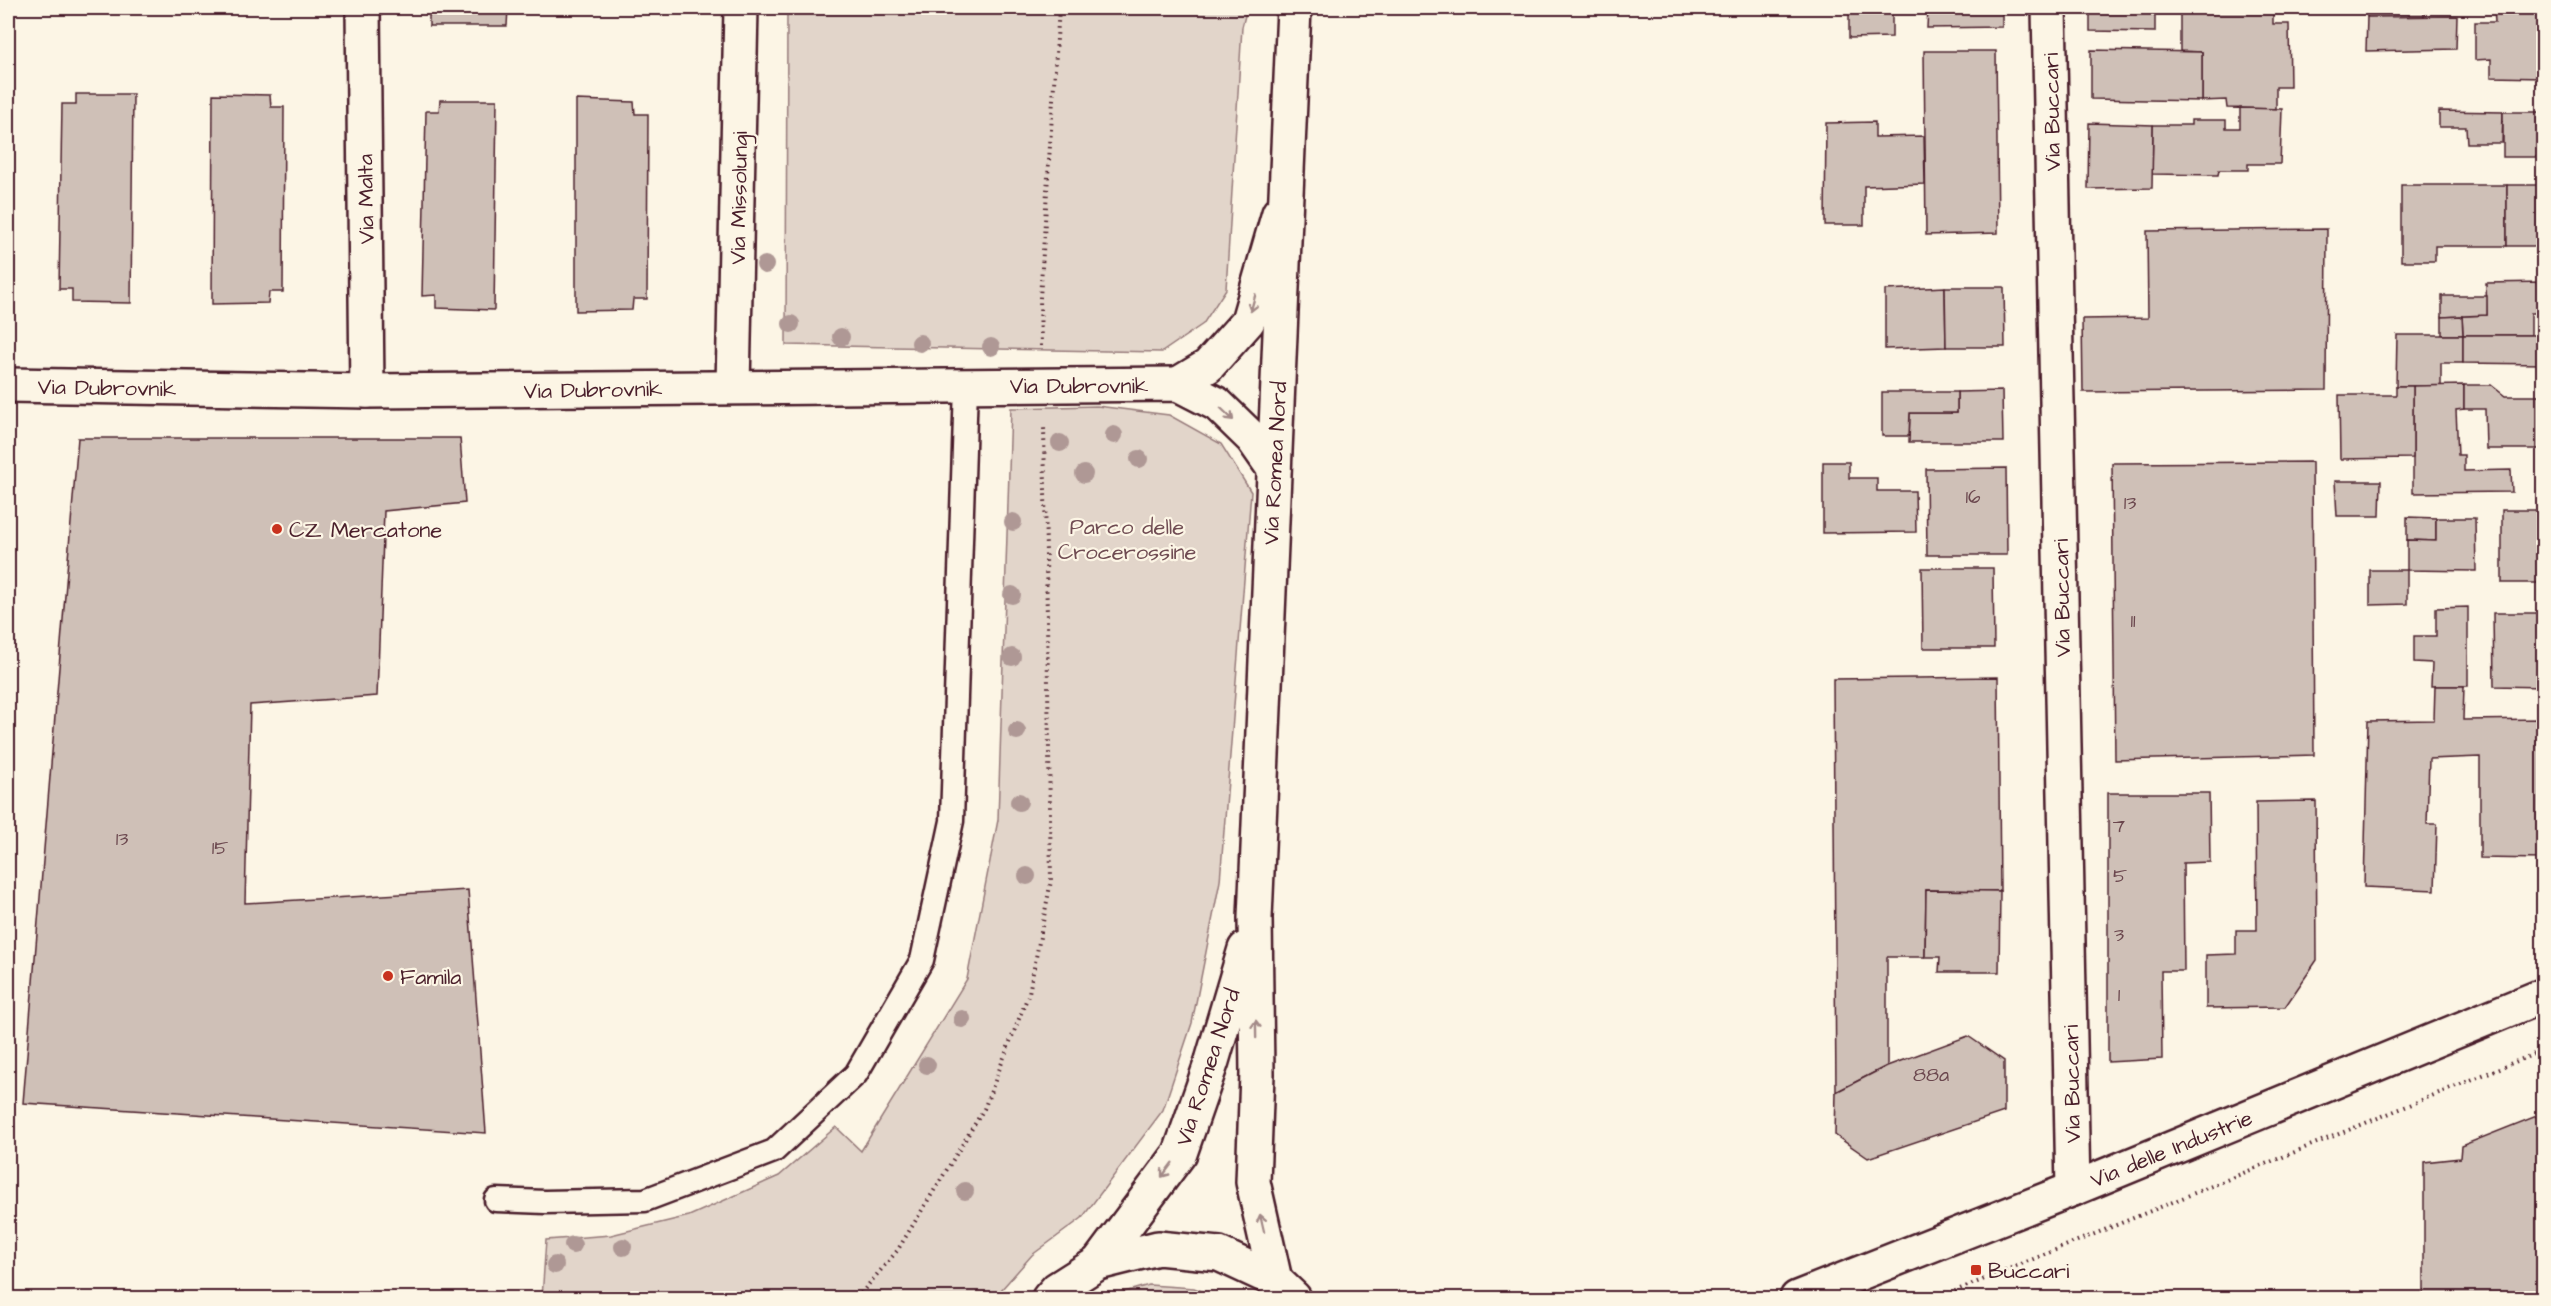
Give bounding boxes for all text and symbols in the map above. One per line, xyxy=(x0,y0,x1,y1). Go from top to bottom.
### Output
street label: Via Buccari xyxy=(2036,52,2069,171)
street label: Via Missolungi xyxy=(723,131,757,265)
street label: Via Malta xyxy=(350,154,383,244)
one-way arrow xyxy=(1247,293,1258,312)
street label: Via Dubrovnik xyxy=(1010,371,1149,402)
street label: Via Dubrovnik xyxy=(37,372,177,405)
street label: Via Dubrovnik xyxy=(523,374,663,407)
street label: Via Romea Nord xyxy=(1256,380,1295,546)
one-way arrow xyxy=(1220,407,1235,421)
house number: 16 xyxy=(1965,483,1981,511)
house number: 13 xyxy=(2124,489,2136,517)
park label: Parco delle Crocerossine xyxy=(1058,512,1196,568)
place label: CZ Mercatone xyxy=(289,515,442,546)
marker: CZ Mercatone xyxy=(270,522,284,536)
street label: Via Buccari xyxy=(2046,538,2079,657)
house number: 11 xyxy=(2130,607,2136,635)
house number: 7 xyxy=(2113,812,2125,840)
house number: 13 xyxy=(116,825,128,853)
house number: 15 xyxy=(212,834,228,862)
house number: 5 xyxy=(2113,862,2127,890)
house number: 3 xyxy=(2114,921,2124,949)
place label: Famila xyxy=(400,962,462,993)
marker: Famila xyxy=(381,969,395,983)
house number: 1 xyxy=(2118,981,2121,1009)
street label: Via Romea Nord xyxy=(1168,985,1248,1150)
one-way arrow xyxy=(1251,1020,1262,1040)
street label: Via Buccari xyxy=(2056,1024,2089,1143)
house number: 88a xyxy=(1913,1061,1949,1089)
street label: Via delle Industrie xyxy=(2086,1103,2257,1196)
one-way arrow xyxy=(1160,1162,1173,1178)
one-way arrow xyxy=(1256,1214,1267,1233)
place label: Buccari xyxy=(1988,1256,2069,1287)
marker: Buccari xyxy=(1969,1263,1983,1277)

